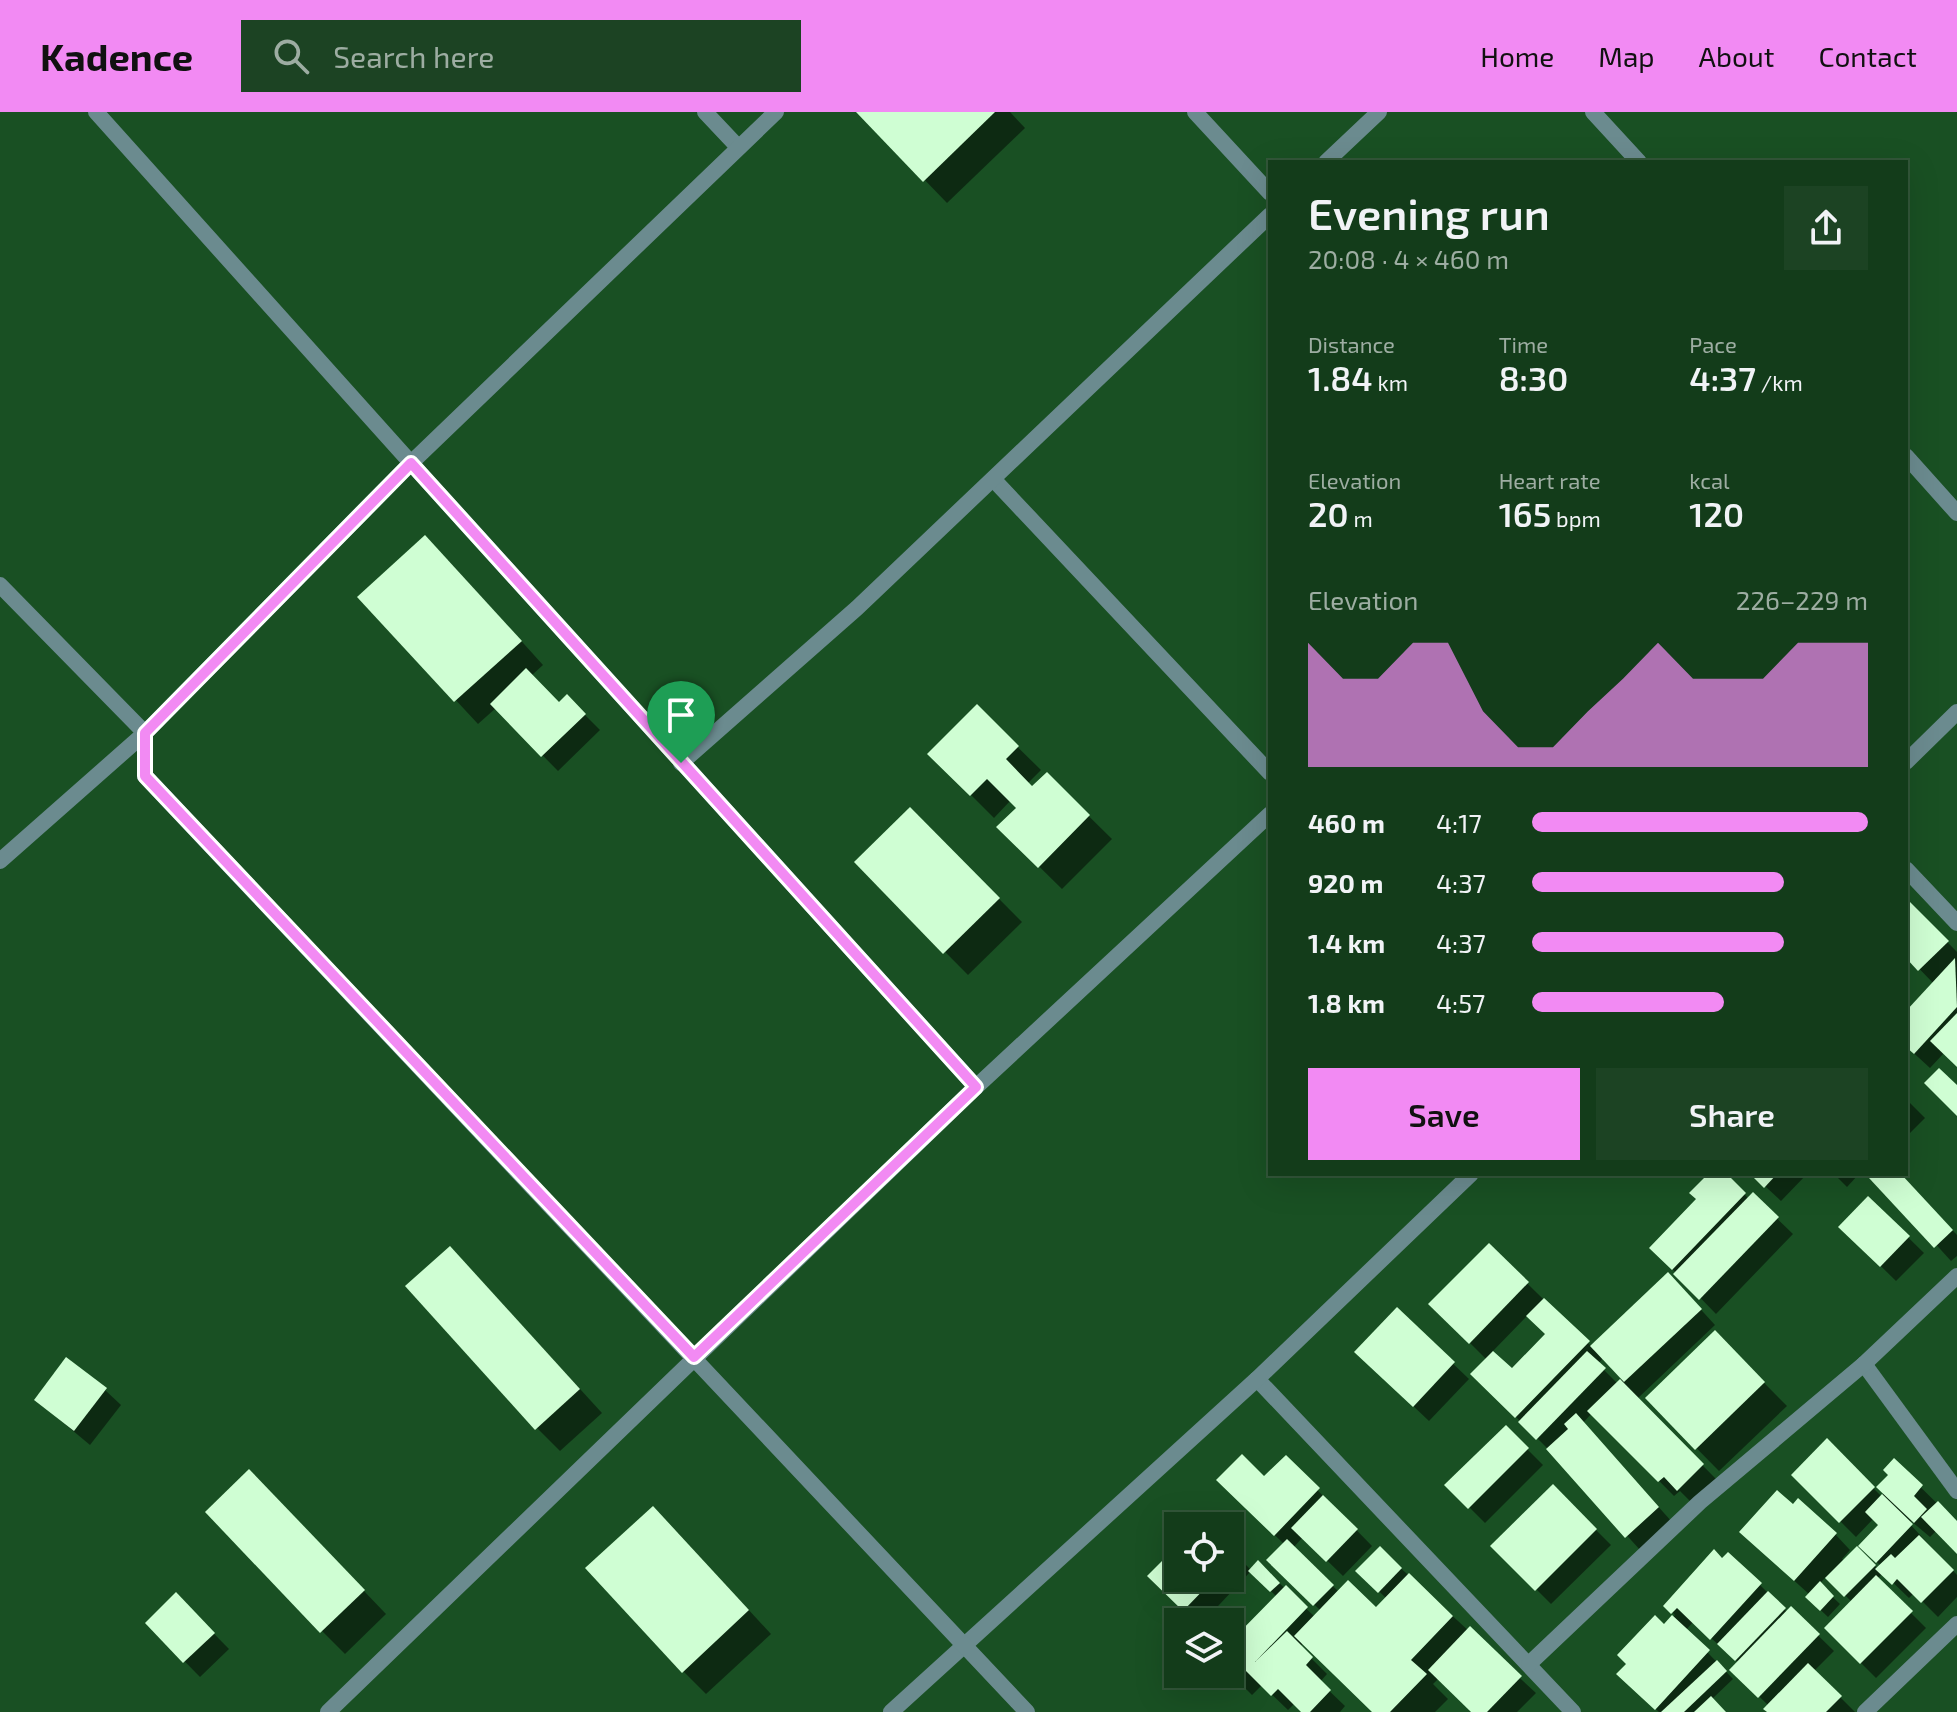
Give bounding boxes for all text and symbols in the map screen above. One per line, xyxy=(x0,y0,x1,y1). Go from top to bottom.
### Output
search box xyxy=(241,20,801,92)
text: Kadence xyxy=(40,33,193,79)
icon: search xyxy=(269,34,313,78)
text: Search here xyxy=(333,38,494,74)
text: Home xyxy=(1480,39,1554,73)
text: Map xyxy=(1598,39,1655,73)
text: About xyxy=(1699,39,1774,73)
text: Contact xyxy=(1818,39,1917,73)
text: Evening run xyxy=(1308,186,1550,239)
button: share xyxy=(1784,186,1868,270)
text: 20:08 · 4 × 460 m xyxy=(1308,243,1509,274)
text: Distance xyxy=(1308,331,1395,357)
text: Time xyxy=(1499,331,1548,357)
text: Pace xyxy=(1689,331,1737,357)
text: 1.84 xyxy=(1308,357,1373,398)
text: 8:30 xyxy=(1499,357,1568,398)
text: 4:37 xyxy=(1689,357,1756,398)
text: km xyxy=(1373,369,1408,395)
text: /km xyxy=(1756,369,1803,395)
text: Elevation xyxy=(1308,467,1401,493)
text: Heart rate xyxy=(1499,467,1600,493)
text: kcal xyxy=(1689,467,1730,493)
text: 20 xyxy=(1308,493,1349,534)
text: 165 xyxy=(1499,493,1551,534)
text: 120 xyxy=(1689,493,1744,534)
text: m xyxy=(1349,505,1373,531)
text: bpm xyxy=(1551,505,1601,531)
text: Elevation xyxy=(1308,584,1418,615)
text: 226–229 m xyxy=(1736,584,1868,615)
pin xyxy=(647,681,715,763)
icon: arrive xyxy=(659,693,703,737)
text: 460 m xyxy=(1308,807,1385,838)
text: 4:17 xyxy=(1436,807,1482,838)
text: 920 m xyxy=(1308,867,1383,898)
text: 4:37 xyxy=(1436,867,1486,898)
text: 1.4 km xyxy=(1308,927,1385,958)
text: 4:37 xyxy=(1436,927,1486,958)
text: 1.8 km xyxy=(1308,987,1385,1018)
text: 4:57 xyxy=(1436,987,1485,1018)
button: Save xyxy=(1308,1068,1580,1160)
button: Share xyxy=(1596,1068,1868,1160)
map controls xyxy=(1164,1512,1244,1688)
button: locate xyxy=(1164,1512,1244,1592)
button: layers xyxy=(1164,1608,1244,1688)

